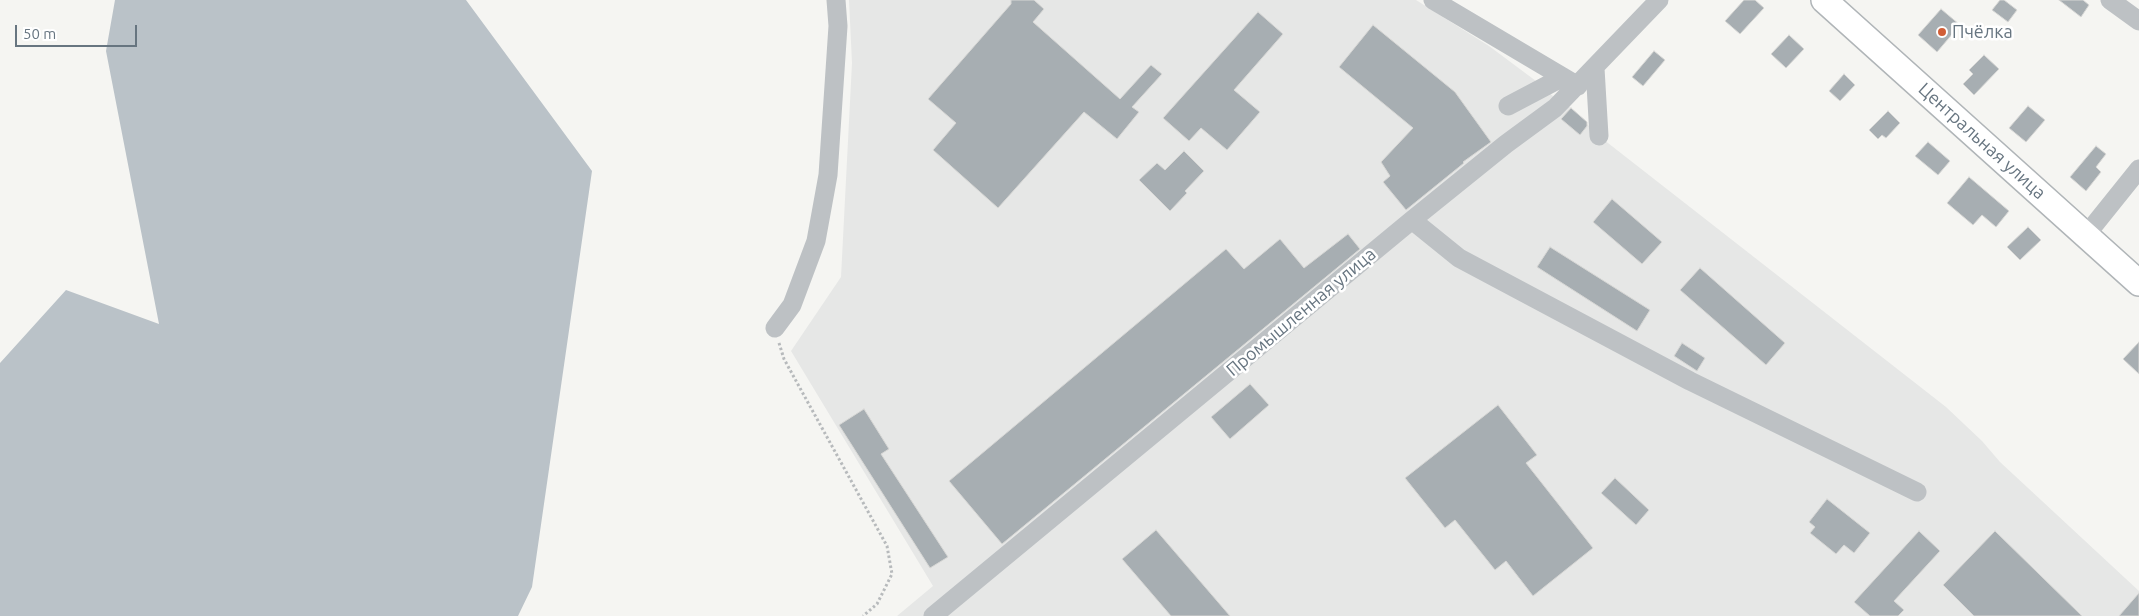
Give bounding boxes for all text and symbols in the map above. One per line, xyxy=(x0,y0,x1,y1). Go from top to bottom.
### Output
scale bar xyxy=(18,15,140,47)
place label: Пчёлка xyxy=(1952,21,2013,43)
text: 50 m xyxy=(23,25,56,42)
marker: Пчёлка xyxy=(1936,26,1948,38)
street label: Центральная улица xyxy=(1914,78,2050,204)
street label: Промышленная улица xyxy=(1222,243,1380,381)

